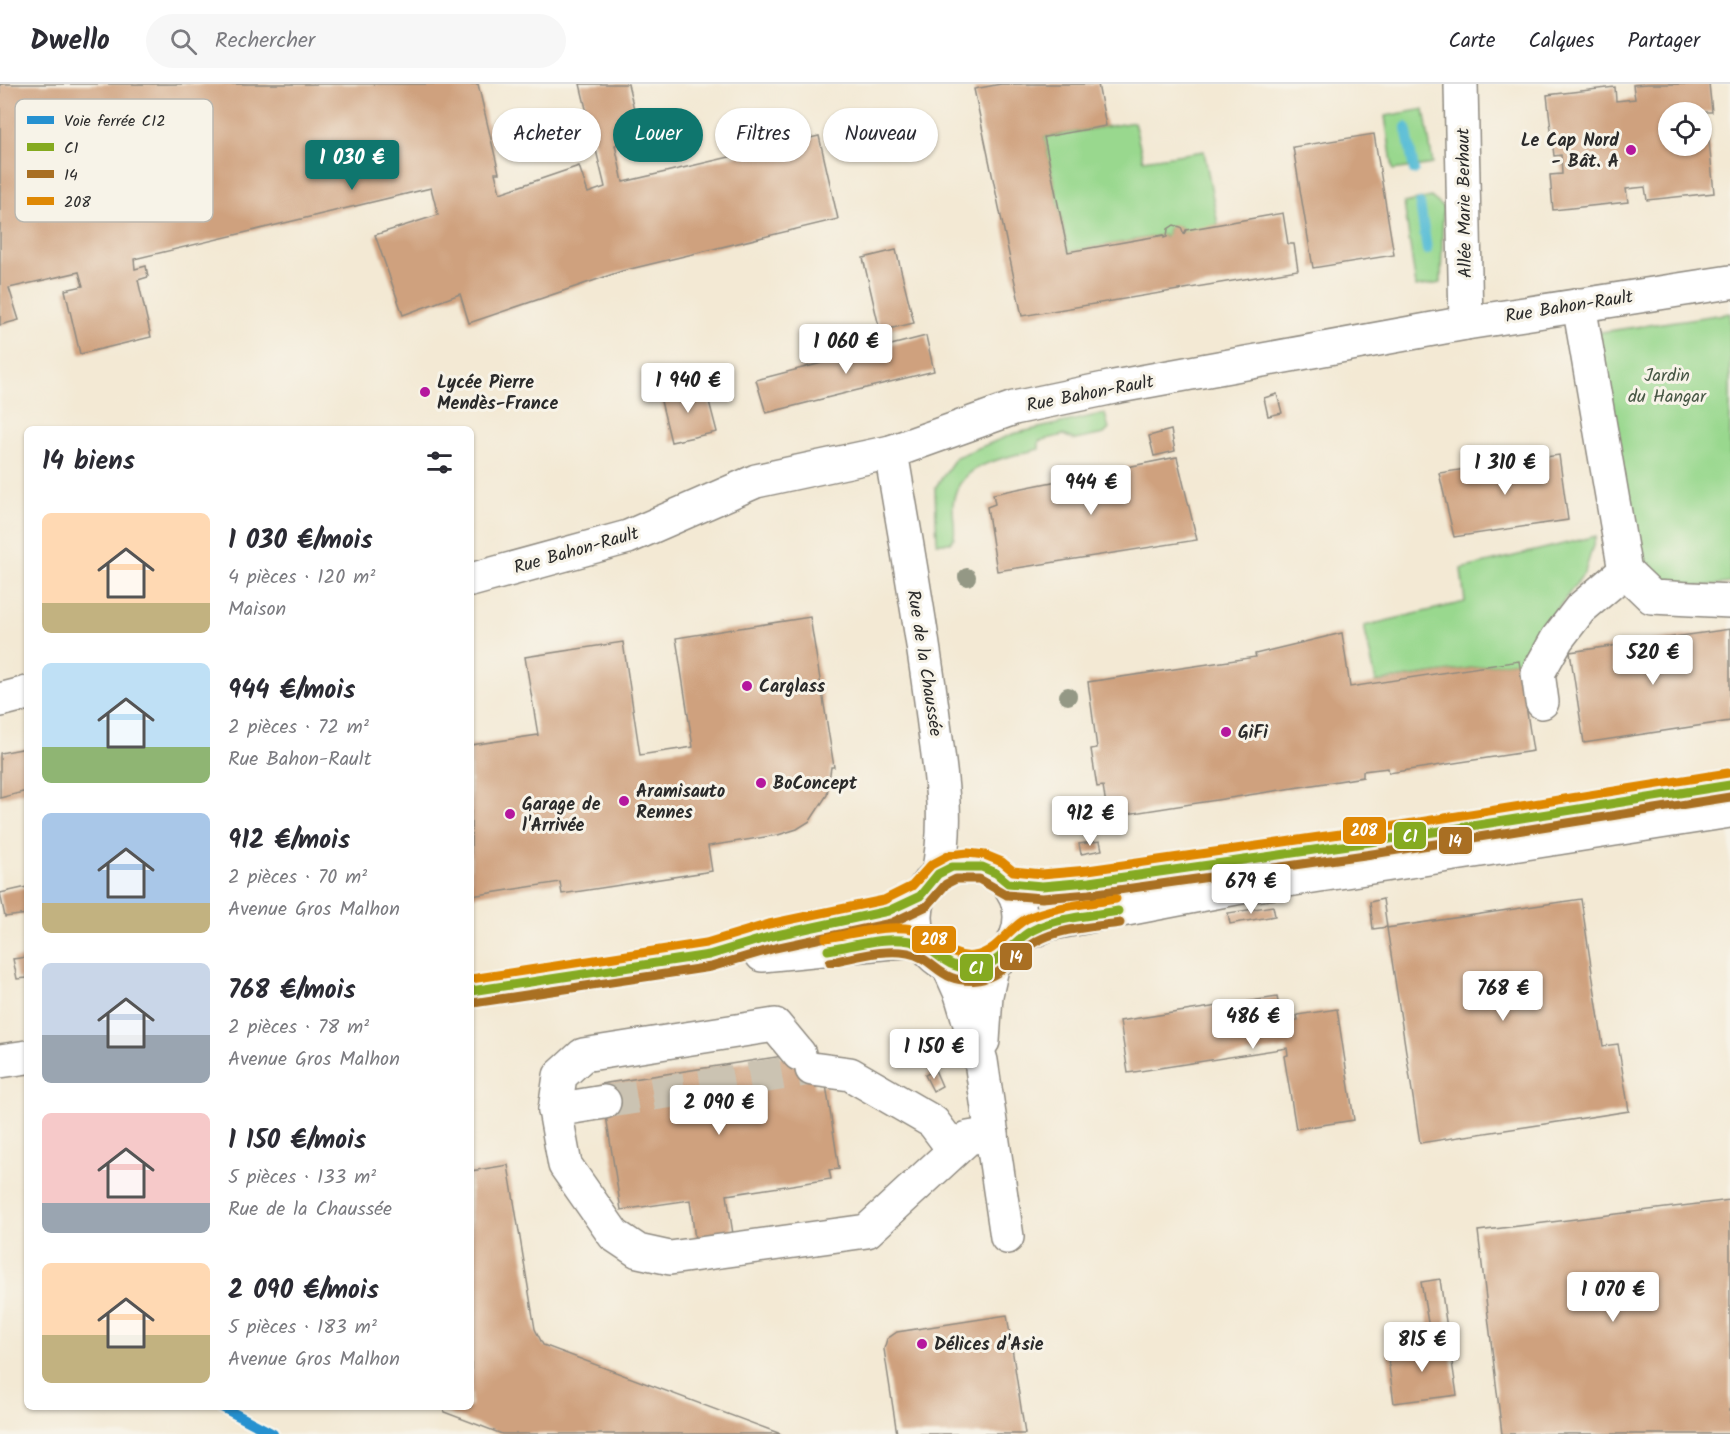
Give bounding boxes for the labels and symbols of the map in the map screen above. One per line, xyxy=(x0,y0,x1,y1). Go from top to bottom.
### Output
legend xyxy=(15,99,213,222)
text: Voie ferrée C12 xyxy=(64,109,166,134)
street label: Allée Marie Berhaut xyxy=(1450,127,1481,278)
place label: Le Cap Nord - Bât. A xyxy=(1521,127,1619,177)
text: C1 xyxy=(64,136,79,161)
pin: 1 030 € xyxy=(297,140,407,191)
marker: Le Cap Nord - Bât. A xyxy=(1624,143,1638,157)
text: 14 xyxy=(64,163,78,188)
text: 208 xyxy=(64,190,91,215)
street label: Rue Bahon-Rault xyxy=(1503,283,1636,332)
pin: 1 060 € xyxy=(791,324,901,375)
park label: Jardin du Hangar xyxy=(1628,362,1707,412)
pin: 1 940 € xyxy=(633,363,743,414)
street label: Rue Bahon-Rault xyxy=(1024,368,1157,421)
place label: Lycée Pierre Mendès-France xyxy=(437,369,558,419)
marker: Lycée Pierre Mendès-France xyxy=(418,385,432,399)
pin: 1 310 € xyxy=(1450,445,1560,496)
pin: 944 € xyxy=(1049,465,1133,516)
street label: Rue Bahon-Rault xyxy=(510,519,643,583)
street label: Rue de la Chaussée xyxy=(898,588,949,738)
pin: 520 € xyxy=(1611,635,1695,686)
place label: Carglass xyxy=(759,673,826,702)
marker: Carglass xyxy=(740,679,754,693)
place label: GiFi xyxy=(1238,719,1268,748)
marker: GiFi xyxy=(1219,725,1233,739)
place label: BoConcept xyxy=(773,770,858,799)
marker: BoConcept xyxy=(754,776,768,790)
place label: Aramisauto Rennes xyxy=(636,778,725,828)
place label: Garage de l'Arrivée xyxy=(522,791,601,841)
marker: Aramisauto Rennes xyxy=(617,794,631,808)
pin: 912 € xyxy=(1048,796,1132,847)
marker: Garage de l'Arrivée xyxy=(503,807,517,821)
line badge: 208 xyxy=(1342,816,1387,845)
text: 208 xyxy=(1351,819,1378,844)
line badge: C1 xyxy=(1393,821,1427,850)
text: C1 xyxy=(1403,825,1418,850)
line badge: 14 xyxy=(1438,826,1473,855)
text: 14 xyxy=(1448,830,1462,855)
pin: 679 € xyxy=(1209,864,1293,915)
line badge: 208 xyxy=(911,925,957,954)
text: 208 xyxy=(921,928,948,953)
line badge: 14 xyxy=(999,942,1033,971)
text: 14 xyxy=(1009,946,1023,971)
line badge: C1 xyxy=(959,953,994,982)
text: C1 xyxy=(969,957,984,982)
pin: 768 € xyxy=(1461,971,1545,1022)
pin: 486 € xyxy=(1211,999,1295,1050)
pin: 1 150 € xyxy=(879,1029,989,1080)
pin: 2 090 € xyxy=(664,1085,774,1136)
pin: 1 070 € xyxy=(1558,1272,1668,1323)
pin: 815 € xyxy=(1380,1322,1464,1373)
place label: Délices d'Asie xyxy=(934,1331,1044,1360)
marker: Délices d'Asie xyxy=(915,1337,929,1351)

